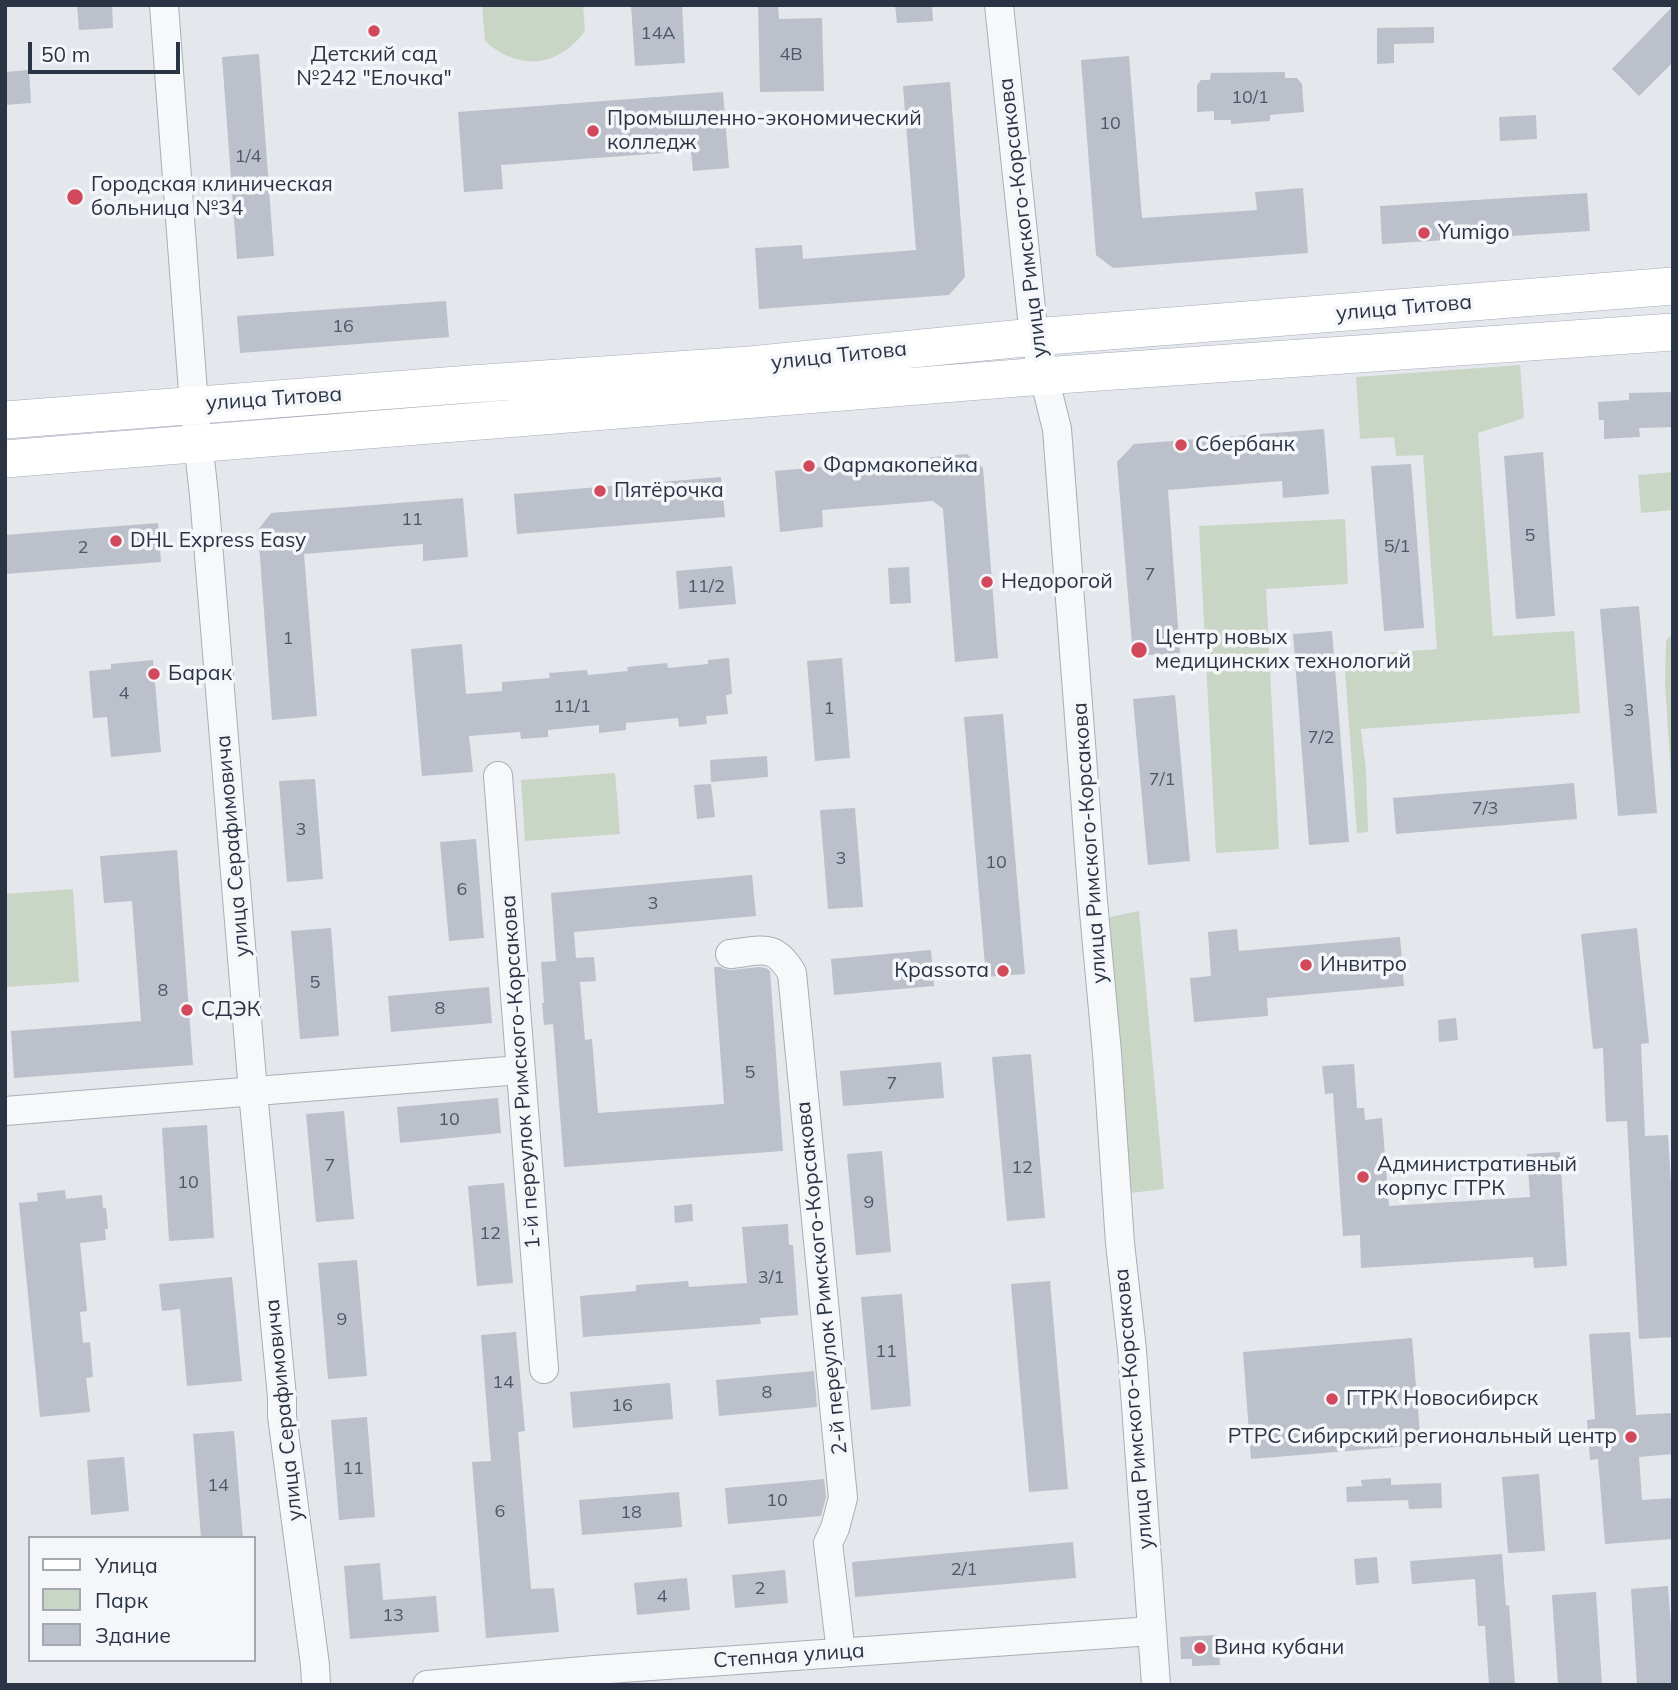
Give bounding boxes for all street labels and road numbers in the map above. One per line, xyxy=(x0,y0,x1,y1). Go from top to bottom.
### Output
street label: улица Римского-Корсакова xyxy=(993,77,1053,359)
street label: улица Титова xyxy=(1335,289,1473,327)
street label: улица Титова xyxy=(770,336,908,376)
street label: улица Титова xyxy=(205,382,343,416)
street label: улица Римского-Корсакова xyxy=(1068,702,1112,984)
street label: улица Серафимовича xyxy=(211,734,255,958)
street label: 1-й переулок Римского-Корсакова xyxy=(496,894,546,1250)
street label: 2-й переулок Римского-Корсакова xyxy=(791,1100,853,1456)
street label: улица Римского-Корсакова xyxy=(1109,1268,1159,1550)
street label: улица Серафимовича xyxy=(260,1298,308,1522)
street label: Степная улица xyxy=(713,1638,865,1674)

